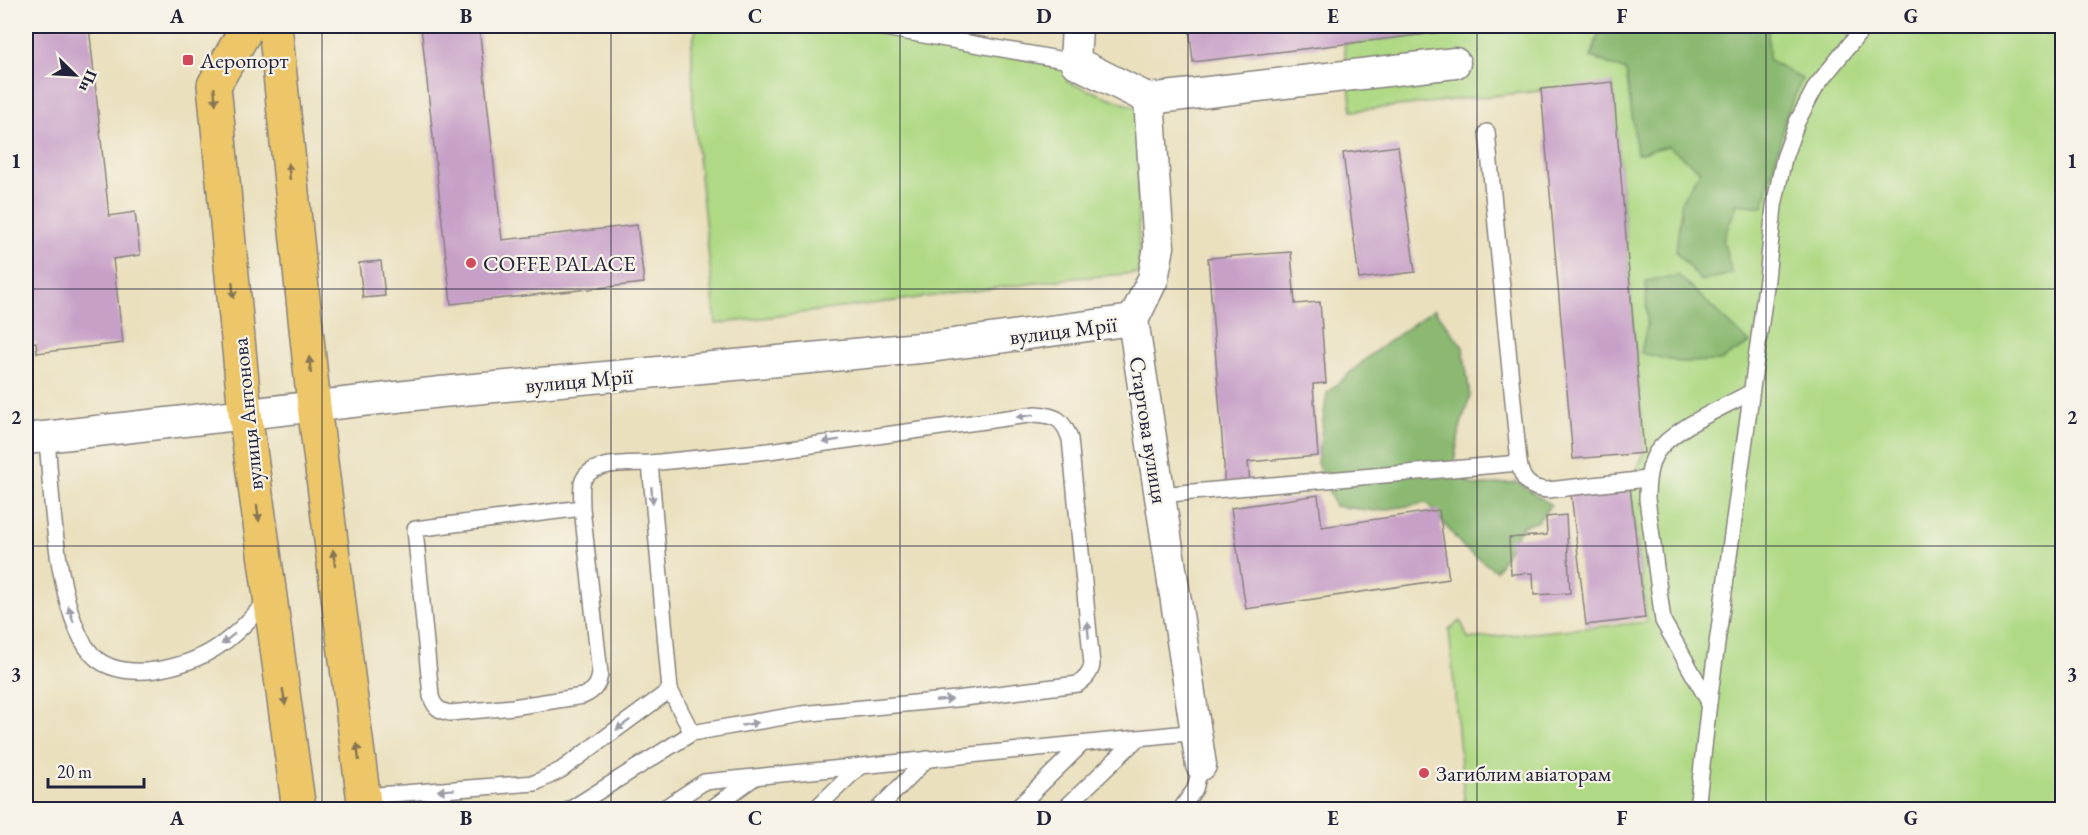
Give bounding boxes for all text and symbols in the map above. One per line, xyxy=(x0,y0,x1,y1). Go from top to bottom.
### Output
text: A xyxy=(169,3,185,29)
text: B xyxy=(460,3,472,29)
text: C xyxy=(748,3,762,29)
text: D xyxy=(1036,3,1052,29)
text: E xyxy=(1327,3,1339,29)
text: F xyxy=(1617,3,1628,29)
text: G xyxy=(1904,3,1918,29)
north arrow xyxy=(45,45,105,105)
place label: Аеропорт xyxy=(199,46,289,75)
marker: Аеропорт xyxy=(181,53,195,67)
text: Пн xyxy=(74,67,102,95)
one-way arrow xyxy=(210,87,220,106)
text: 1 xyxy=(11,148,21,174)
text: 1 xyxy=(2067,148,2077,174)
one-way arrow xyxy=(285,161,294,180)
place label: COFFE PALACE xyxy=(483,249,636,278)
marker: COFFE PALACE xyxy=(464,256,478,270)
one-way arrow xyxy=(228,281,238,300)
street label: вулиця Мрії xyxy=(1008,309,1119,351)
street label: вулиця Антонова xyxy=(225,336,270,491)
street label: Стартова вулиця xyxy=(1123,354,1174,506)
one-way arrow xyxy=(305,355,314,374)
street label: вулиця Мрії xyxy=(524,361,635,400)
text: 2 xyxy=(11,404,22,430)
text: 2 xyxy=(2067,404,2078,430)
one-way arrow xyxy=(1015,412,1034,421)
one-way arrow xyxy=(822,437,841,446)
one-way arrow xyxy=(648,486,657,505)
one-way arrow xyxy=(253,503,263,522)
one-way arrow xyxy=(329,548,339,567)
one-way arrow xyxy=(66,604,75,622)
one-way arrow xyxy=(1083,620,1093,639)
one-way arrow xyxy=(220,633,236,646)
text: 3 xyxy=(11,661,21,687)
text: 3 xyxy=(2067,661,2077,687)
one-way arrow xyxy=(280,688,289,707)
one-way arrow xyxy=(934,695,953,705)
one-way arrow xyxy=(615,719,631,731)
one-way arrow xyxy=(741,719,760,728)
one-way arrow xyxy=(353,742,363,761)
scale bar xyxy=(48,751,144,789)
place label: Загиблим авіаторам xyxy=(1436,759,1612,788)
text: 20 m xyxy=(57,760,92,783)
marker: Загиблим авіаторам xyxy=(1417,766,1431,780)
one-way arrow xyxy=(436,785,455,794)
text: A xyxy=(169,805,185,831)
text: B xyxy=(460,805,472,831)
text: C xyxy=(748,805,762,831)
text: D xyxy=(1036,805,1052,831)
text: E xyxy=(1327,805,1339,831)
text: F xyxy=(1617,805,1628,831)
text: G xyxy=(1904,805,1918,831)

